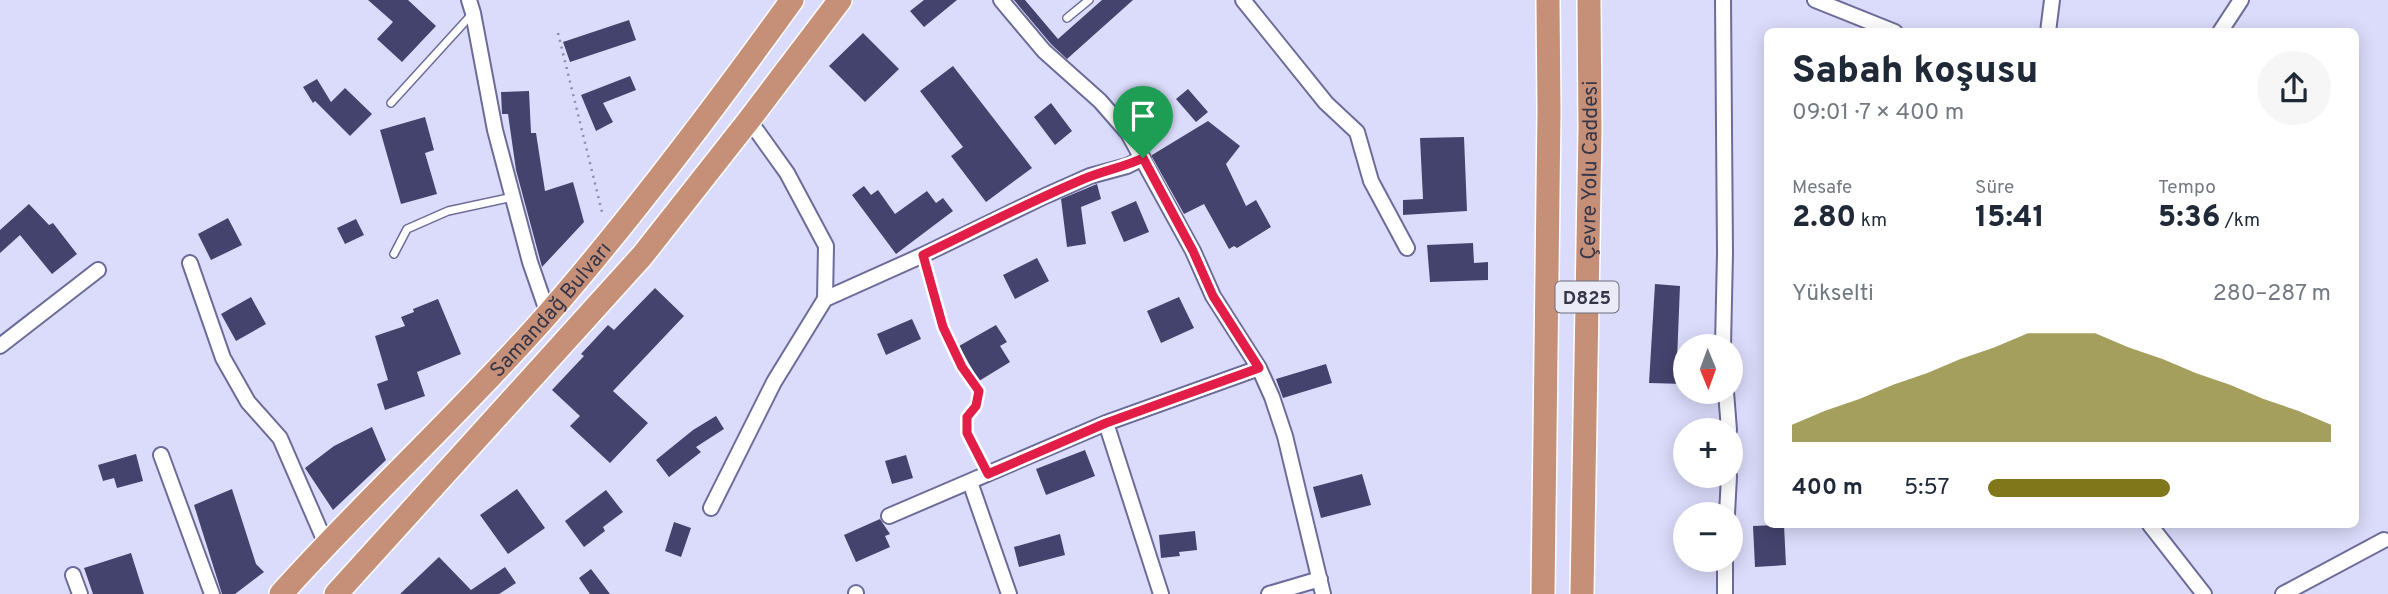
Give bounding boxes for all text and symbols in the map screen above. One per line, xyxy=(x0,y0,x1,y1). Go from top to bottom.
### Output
text: Sabah koşusu xyxy=(1792,48,2038,97)
button: share xyxy=(2257,51,2331,125)
street label: Çevre Yolu Caddesi xyxy=(1576,80,1605,260)
pin xyxy=(1113,86,1173,158)
icon: arrive xyxy=(1124,97,1162,135)
text: 09:01 · 7 × 400 m xyxy=(1792,99,1964,128)
text: Mesafe xyxy=(1792,176,1852,200)
text: Süre xyxy=(1975,176,2014,200)
text: Tempo xyxy=(2158,176,2216,200)
text: 2.80 xyxy=(1792,200,1856,237)
text: 15:41 xyxy=(1975,200,2045,237)
text: 5:36 xyxy=(2158,200,2220,237)
text: km xyxy=(1856,209,1887,233)
text: /km xyxy=(2220,209,2260,233)
street label: Samandağ Bulvarı xyxy=(485,237,618,384)
text: Yükselti xyxy=(1792,280,1874,309)
text: 280–287 m xyxy=(2213,280,2331,309)
road number: D825 xyxy=(1556,282,1618,312)
north arrow xyxy=(1673,334,1743,404)
map controls xyxy=(1673,334,1743,572)
button: + xyxy=(1673,418,1743,488)
text: 400 m xyxy=(1792,474,1863,503)
text: 5:57 xyxy=(1904,474,1950,503)
button: − xyxy=(1673,502,1743,572)

